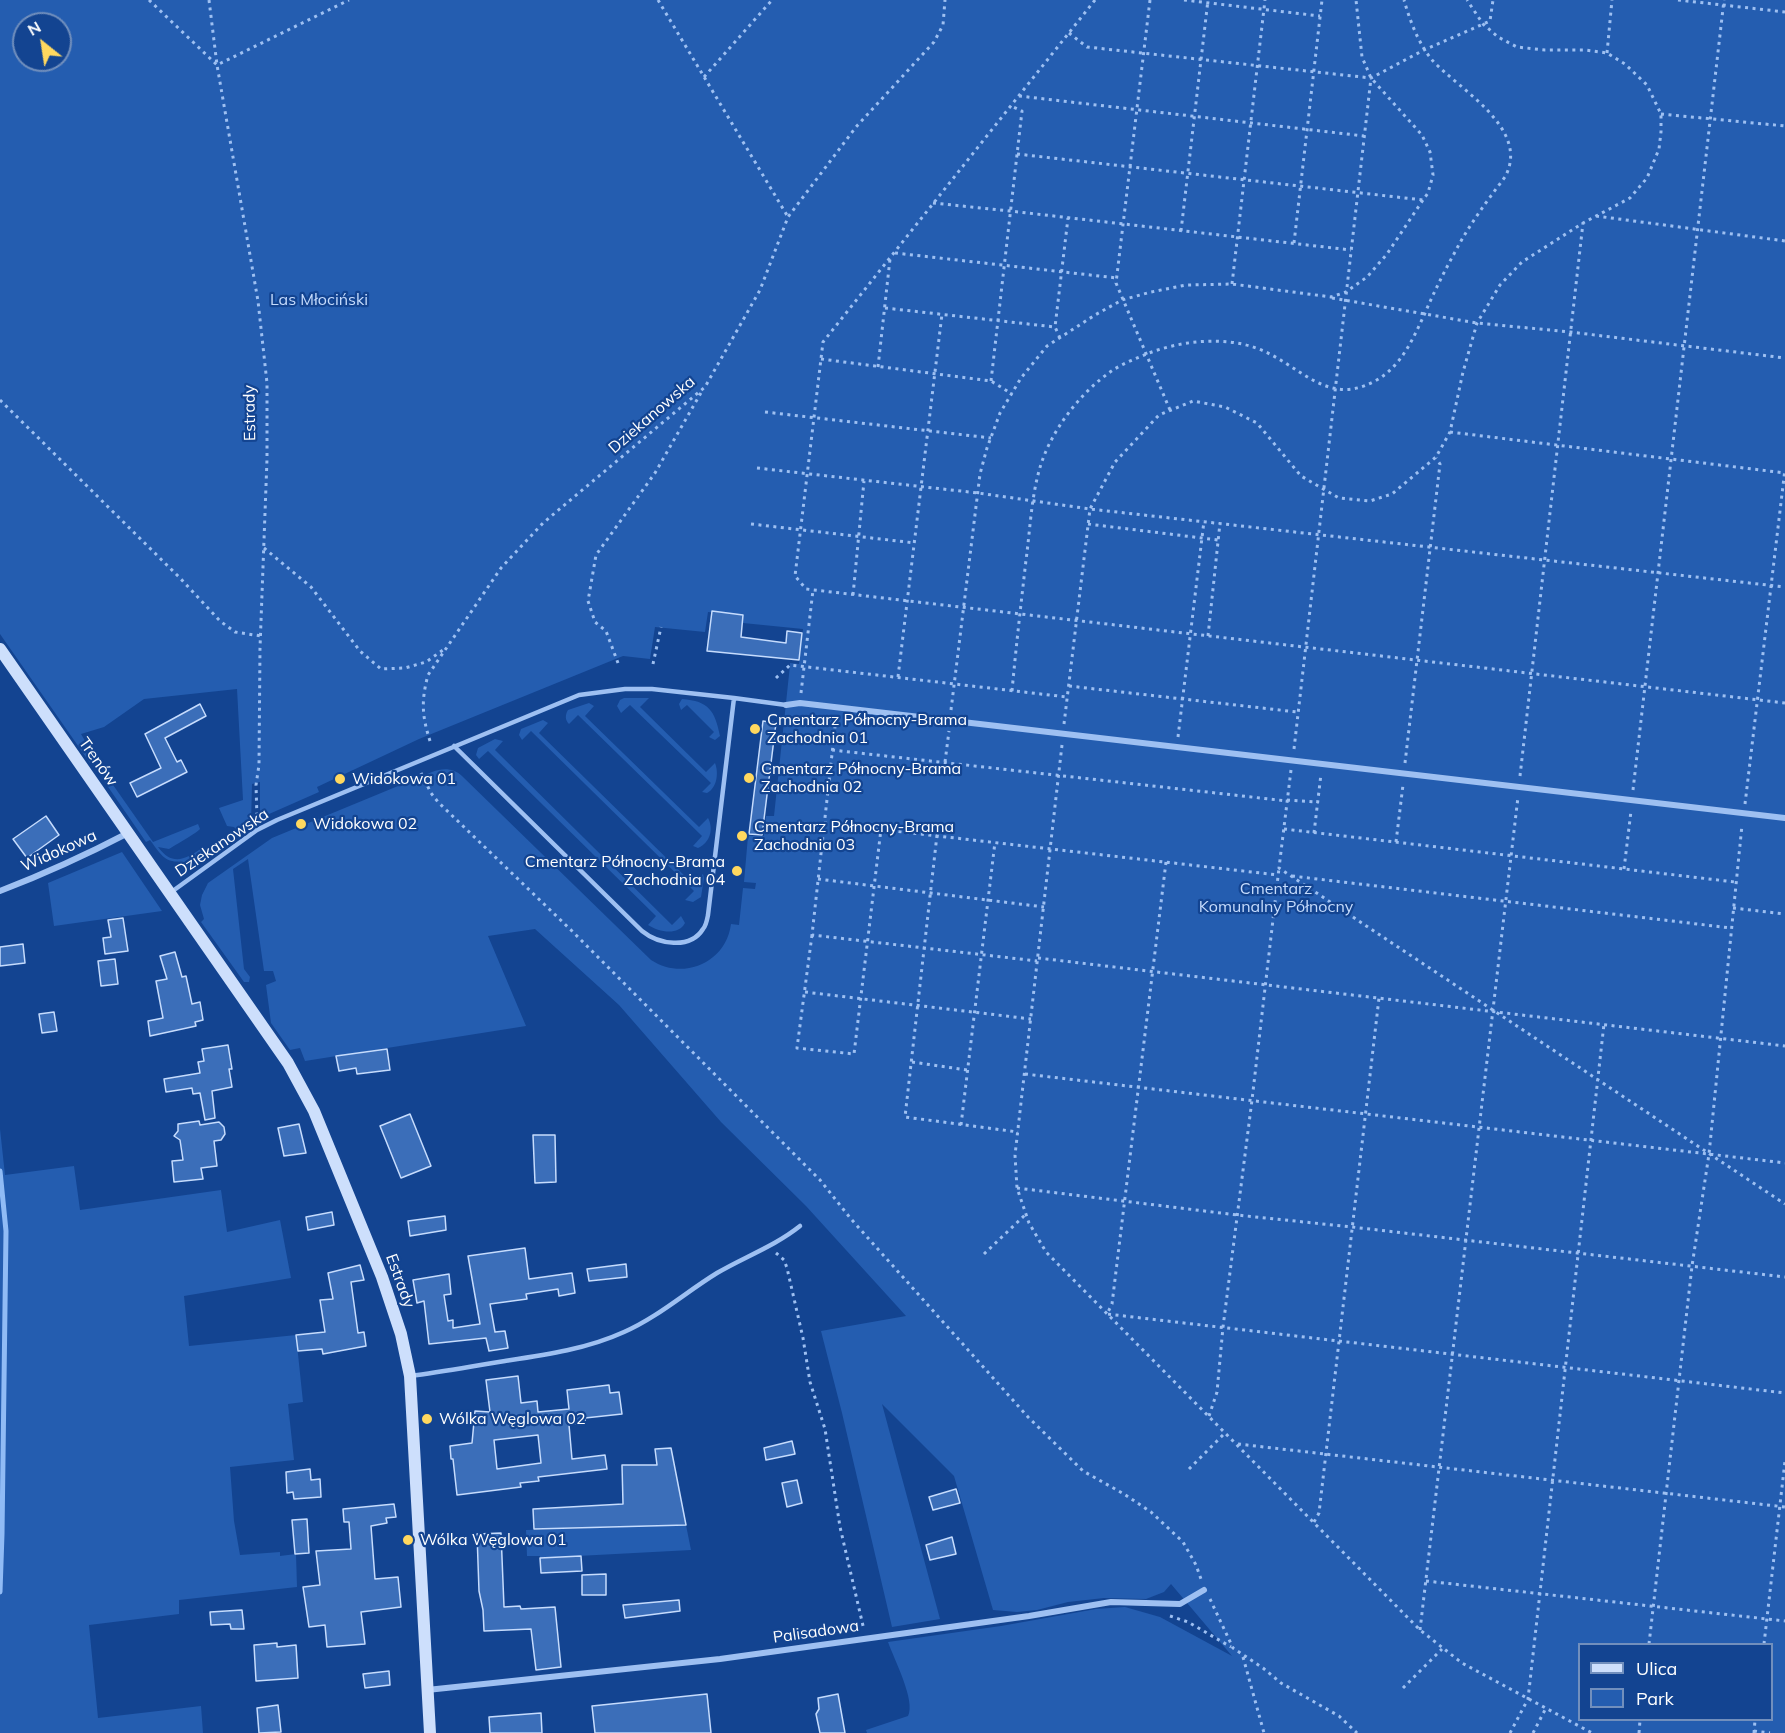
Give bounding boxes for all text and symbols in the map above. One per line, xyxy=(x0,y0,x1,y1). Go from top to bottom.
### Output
north arrow xyxy=(12,12,72,72)
text: N xyxy=(24,16,44,40)
park label: Las Młociński xyxy=(270,290,368,310)
street label: Dziekanowska xyxy=(605,372,699,458)
street label: Estrady xyxy=(240,385,260,441)
place label: Cmentarz Północny-Brama Zachodnia 01 xyxy=(767,710,967,748)
marker: Cmentarz Północny-Brama Zachodnia 01 xyxy=(748,722,762,736)
street label: Trenów xyxy=(74,734,122,790)
place label: Cmentarz Północny-Brama Zachodnia 02 xyxy=(761,759,961,797)
place label: Widokowa 01 xyxy=(352,769,456,789)
marker: Cmentarz Północny-Brama Zachodnia 02 xyxy=(742,771,756,785)
marker: Widokowa 01 xyxy=(333,772,347,786)
street label: Dziekanowska xyxy=(172,805,272,881)
place label: Widokowa 02 xyxy=(313,814,417,834)
marker: Widokowa 02 xyxy=(294,817,308,831)
place label: Cmentarz Północny-Brama Zachodnia 03 xyxy=(754,817,954,855)
street label: Widokowa xyxy=(18,826,100,876)
marker: Cmentarz Północny-Brama Zachodnia 03 xyxy=(735,829,749,843)
place label: Cmentarz Północny-Brama Zachodnia 04 xyxy=(525,852,725,890)
marker: Cmentarz Północny-Brama Zachodnia 04 xyxy=(730,864,744,878)
park label: Cmentarz Komunalny Północny xyxy=(1199,879,1353,917)
street label: Estrady xyxy=(381,1251,419,1311)
place label: Wólka Węglowa 02 xyxy=(439,1409,585,1429)
marker: Wólka Węglowa 02 xyxy=(420,1412,434,1426)
place label: Wólka Węglowa 01 xyxy=(420,1530,566,1550)
marker: Wólka Węglowa 01 xyxy=(401,1533,415,1547)
street label: Palisadowa xyxy=(772,1616,860,1648)
legend xyxy=(1578,1643,1773,1721)
text: Ulica xyxy=(1636,1657,1677,1680)
text: Park xyxy=(1636,1687,1674,1710)

